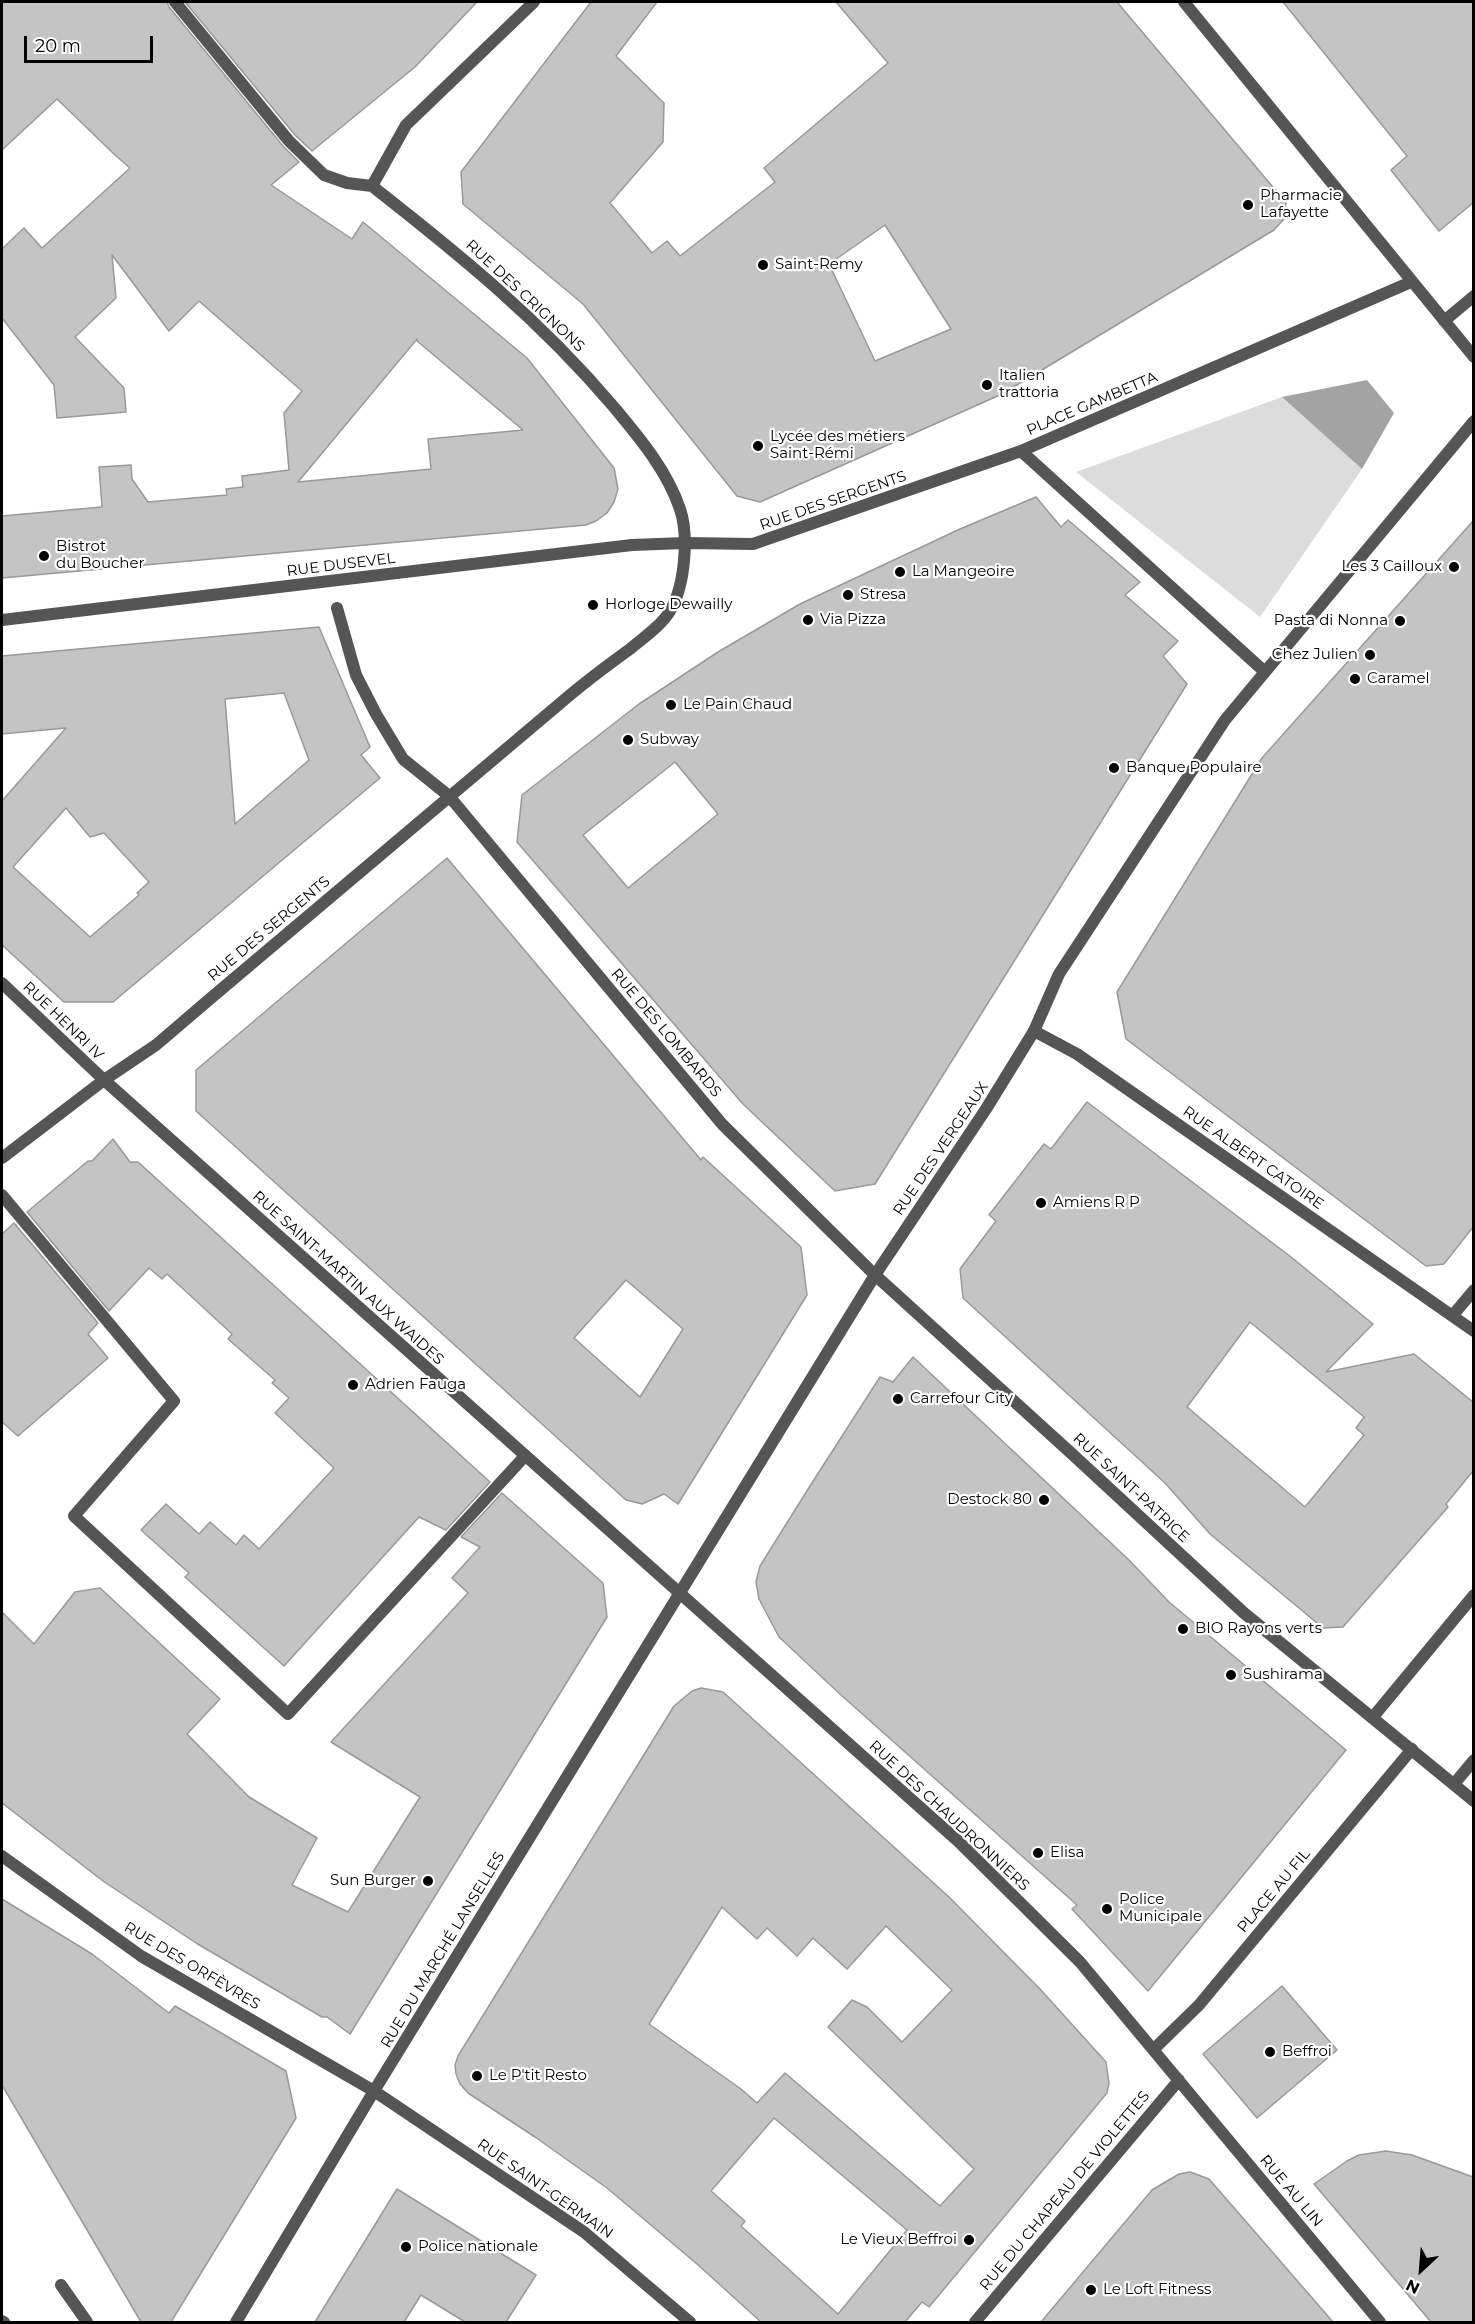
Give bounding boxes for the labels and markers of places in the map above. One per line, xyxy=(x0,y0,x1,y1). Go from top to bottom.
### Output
place label: Pharmacie Lafayette xyxy=(1260,187,1342,222)
marker: Pharmacie Lafayette xyxy=(1241,198,1255,212)
place label: Saint-Remy xyxy=(775,256,863,274)
marker: Saint-Remy xyxy=(756,258,770,272)
place label: Italien trattoria xyxy=(999,367,1059,402)
marker: Italien trattoria xyxy=(980,378,994,392)
place label: Lycée des métiers Saint-Rémi xyxy=(770,428,905,463)
marker: Lycée des métiers Saint-Rémi xyxy=(751,439,765,453)
place label: Bistrot du Boucher xyxy=(56,538,145,573)
marker: Bistrot du Boucher xyxy=(37,549,51,563)
place label: Les 3 Cailloux xyxy=(1342,558,1442,576)
marker: Les 3 Cailloux xyxy=(1447,560,1461,574)
place label: La Mangeoire xyxy=(912,563,1015,581)
marker: La Mangeoire xyxy=(893,565,907,579)
place label: Stresa xyxy=(860,586,906,604)
marker: Stresa xyxy=(841,588,855,602)
place label: Horloge Dewailly xyxy=(605,596,732,614)
marker: Horloge Dewailly xyxy=(586,598,600,612)
place label: Via Pizza xyxy=(820,611,886,629)
place label: Pasta di Nonna xyxy=(1274,612,1388,630)
marker: Via Pizza xyxy=(801,613,815,627)
marker: Pasta di Nonna xyxy=(1393,614,1407,628)
place label: Chez Julien xyxy=(1272,646,1358,664)
marker: Chez Julien xyxy=(1363,648,1377,662)
place label: Caramel xyxy=(1367,670,1430,688)
marker: Caramel xyxy=(1348,672,1362,686)
place label: Le Pain Chaud xyxy=(683,696,792,714)
marker: Le Pain Chaud xyxy=(664,698,678,712)
place label: Subway xyxy=(640,731,699,749)
marker: Subway xyxy=(621,733,635,747)
place label: Banque Populaire xyxy=(1126,759,1262,777)
marker: Banque Populaire xyxy=(1107,761,1121,775)
place label: Amiens R P xyxy=(1053,1194,1140,1212)
marker: Amiens R P xyxy=(1034,1196,1048,1210)
place label: Adrien Fauga xyxy=(365,1376,466,1394)
marker: Adrien Fauga xyxy=(346,1378,360,1392)
place label: Carrefour City xyxy=(910,1390,1013,1408)
marker: Carrefour City xyxy=(891,1392,905,1406)
place label: Destock 80 xyxy=(947,1491,1032,1509)
marker: Destock 80 xyxy=(1037,1493,1051,1507)
place label: BIO Rayons verts xyxy=(1195,1620,1322,1638)
marker: BIO Rayons verts xyxy=(1176,1622,1190,1636)
place label: Sushirama xyxy=(1243,1666,1323,1684)
marker: Sushirama xyxy=(1224,1668,1238,1682)
place label: Elisa xyxy=(1050,1844,1084,1862)
marker: Elisa xyxy=(1031,1846,1045,1860)
place label: Sun Burger xyxy=(330,1872,416,1890)
marker: Sun Burger xyxy=(421,1874,435,1888)
place label: Police Municipale xyxy=(1119,1891,1202,1926)
marker: Police Municipale xyxy=(1100,1902,1114,1916)
place label: Beffroi xyxy=(1282,2043,1332,2061)
marker: Beffroi xyxy=(1263,2045,1277,2059)
place label: Le P'tit Resto xyxy=(489,2067,587,2085)
marker: Le P'tit Resto xyxy=(470,2069,484,2083)
place label: Le Vieux Beffroi xyxy=(840,2231,957,2249)
marker: Le Vieux Beffroi xyxy=(962,2233,976,2247)
place label: Police nationale xyxy=(418,2238,538,2256)
marker: Police nationale xyxy=(399,2240,413,2254)
place label: Le Loft Fitness xyxy=(1103,2281,1211,2299)
marker: Le Loft Fitness xyxy=(1084,2283,1098,2297)

